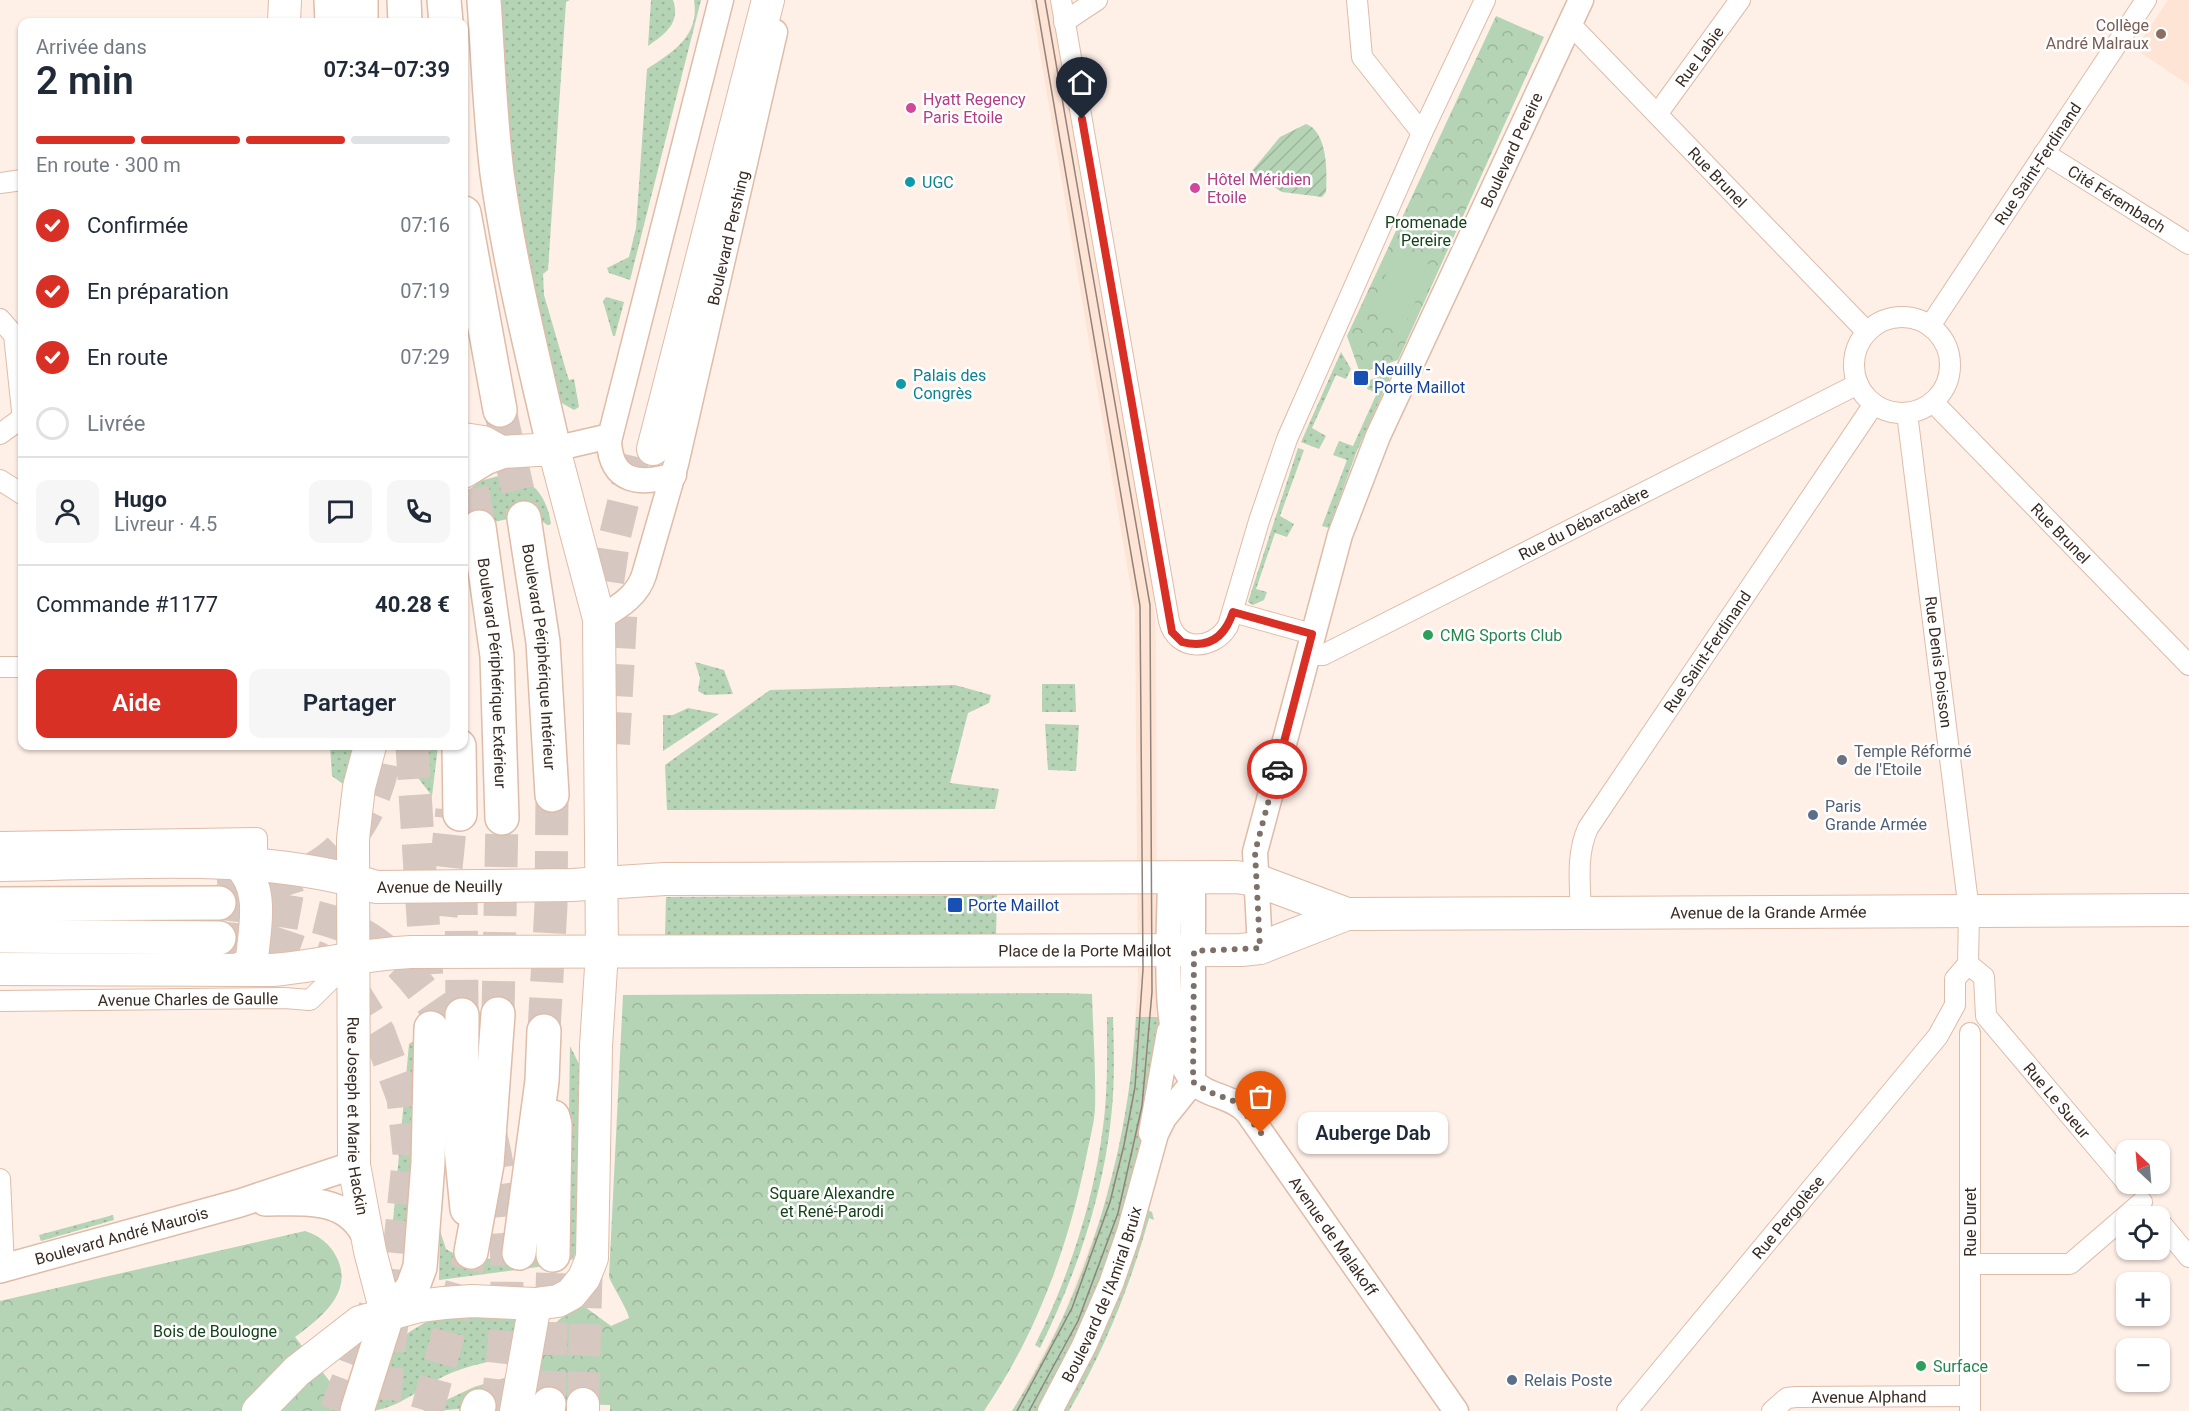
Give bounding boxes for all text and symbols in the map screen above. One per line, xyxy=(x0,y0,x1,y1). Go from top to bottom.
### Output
place label: Collège André Malraux xyxy=(2046,16,2149,53)
street label: Rue Labie xyxy=(1671,23,1728,90)
marker: Collège André Malraux xyxy=(2154,27,2168,41)
text: Arrivée dans xyxy=(36,35,147,59)
text: 07:34–07:39 xyxy=(323,57,450,82)
pin xyxy=(1056,57,1107,119)
text: 2 min xyxy=(36,58,134,104)
icon: home xyxy=(1065,66,1098,99)
place label: Hyatt Regency Paris Etoile xyxy=(923,90,1026,127)
street label: Boulevard Pereire xyxy=(1477,90,1547,211)
street label: Rue Saint-Ferdinand xyxy=(1991,99,2085,228)
marker: Hyatt Regency Paris Etoile xyxy=(904,101,918,115)
street label: Rue Brunel xyxy=(1684,143,1751,212)
text: En route · 300 m xyxy=(36,153,181,177)
street label: Cité Férembach xyxy=(2064,161,2169,237)
street label: Boulevard Pershing xyxy=(704,169,753,307)
place label: Hôtel Méridien Etoile xyxy=(1207,170,1311,207)
place label: UGC xyxy=(922,173,954,192)
marker: UGC xyxy=(903,175,917,189)
marker: Hôtel Méridien Etoile xyxy=(1188,181,1202,195)
icon: check xyxy=(36,209,69,242)
text: Confirmée xyxy=(87,213,188,238)
text: 07:16 xyxy=(400,213,450,237)
park label: Promenade Pereire xyxy=(1385,213,1467,250)
icon: check xyxy=(36,275,69,308)
text: En préparation xyxy=(87,279,229,304)
text: 07:19 xyxy=(400,279,450,303)
icon: check xyxy=(36,341,69,374)
text: En route xyxy=(87,345,168,370)
text: 07:29 xyxy=(400,345,450,369)
place label: Neuilly - Porte Maillot xyxy=(1374,360,1465,397)
place label: Palais des Congrès xyxy=(913,366,986,403)
marker: Neuilly - Porte Maillot xyxy=(1352,369,1370,387)
marker: Palais des Congrès xyxy=(894,377,908,391)
text: Livrée xyxy=(87,411,145,436)
button: person xyxy=(36,480,99,543)
button: chat xyxy=(309,480,372,543)
button: phone xyxy=(387,480,450,543)
street label: Rue du Débarcadère xyxy=(1516,483,1652,564)
text: Hugo xyxy=(114,487,167,512)
street label: Rue Brunel xyxy=(2027,499,2094,568)
text: Livreur · 4.5 xyxy=(114,512,217,536)
street label: Boulevard Périphérique Intérieur xyxy=(518,543,560,771)
street label: Boulevard Périphérique Extérieur xyxy=(473,557,510,789)
street label: Rue Saint-Ferdinand xyxy=(1660,587,1755,716)
text: Commande #1177 xyxy=(36,592,218,617)
text: 40.28 € xyxy=(375,592,450,617)
street label: Rue Denis Poisson xyxy=(1921,595,1956,729)
place label: CMG Sports Club xyxy=(1440,626,1562,645)
marker: CMG Sports Club xyxy=(1421,628,1435,642)
button: Aide xyxy=(36,669,237,738)
button: Partager xyxy=(249,669,450,738)
courier xyxy=(1247,739,1307,799)
place label: Temple Réformé de l'Etoile xyxy=(1854,742,1972,779)
icon: car xyxy=(1261,753,1294,786)
marker: Temple Réformé de l'Etoile xyxy=(1835,753,1849,767)
place label: Paris Grande Armée xyxy=(1825,797,1927,834)
marker: Paris Grande Armée xyxy=(1806,808,1820,822)
street label: Avenue de Neuilly xyxy=(377,877,503,897)
marker: Porte Maillot xyxy=(946,896,964,914)
place label: Porte Maillot xyxy=(968,896,1059,915)
street label: Avenue de la Grande Armée xyxy=(1670,903,1866,922)
street label: Place de la Porte Maillot xyxy=(998,941,1171,961)
street label: Avenue Charles de Gaulle xyxy=(98,989,278,1010)
street label: Rue Joseph et Marie Hackin xyxy=(344,1017,372,1217)
street label: Rue Le Sueur xyxy=(2019,1059,2095,1143)
pin xyxy=(1235,1071,1286,1133)
icon: bag xyxy=(1244,1080,1277,1113)
callout: Auberge Dab xyxy=(1297,1112,1447,1154)
text: Auberge Dab xyxy=(1315,1121,1431,1145)
north arrow xyxy=(2116,1140,2170,1194)
map controls xyxy=(2116,1140,2170,1392)
street label: Rue Pergolèse xyxy=(1748,1172,1828,1263)
street label: Avenue de Malakoff xyxy=(1285,1173,1382,1300)
park label: Square Alexandre et René-Parodi xyxy=(770,1184,894,1221)
street label: Rue Duret xyxy=(1961,1187,1980,1257)
street label: Boulevard André Maurois xyxy=(33,1203,210,1269)
street label: Boulevard de l'Amiral Bruix xyxy=(1058,1204,1146,1386)
button: locate xyxy=(2116,1206,2170,1260)
button: + xyxy=(2116,1272,2170,1326)
park label: Bois de Boulogne xyxy=(153,1322,277,1341)
button: − xyxy=(2116,1338,2170,1392)
place label: Surface xyxy=(1933,1357,1988,1376)
marker: Surface xyxy=(1914,1359,1928,1373)
place label: Relais Poste xyxy=(1524,1371,1612,1390)
marker: Relais Poste xyxy=(1505,1373,1519,1387)
street label: Avenue Alphand xyxy=(1812,1387,1927,1407)

